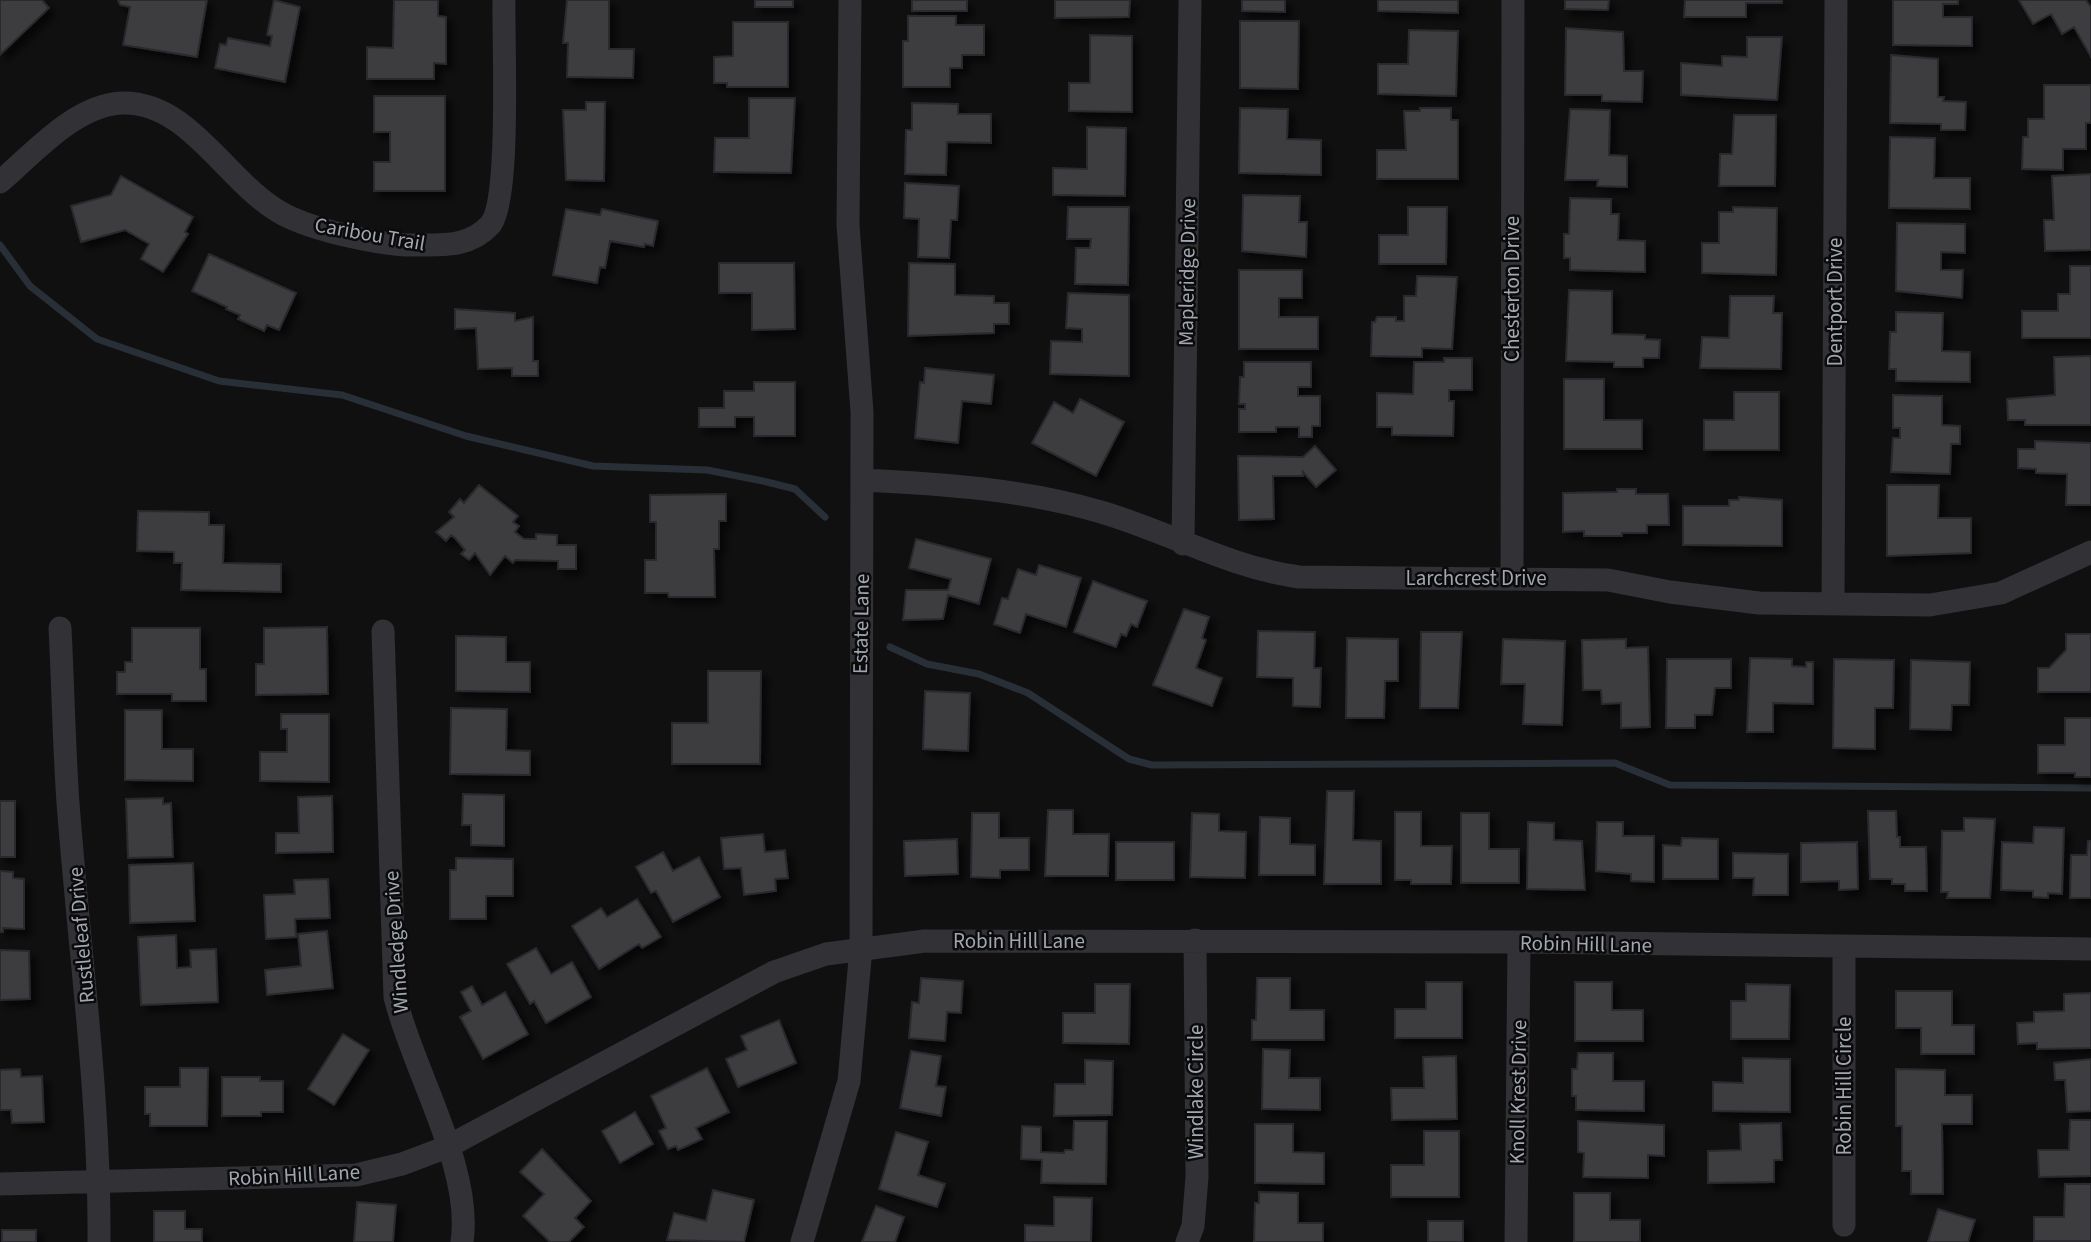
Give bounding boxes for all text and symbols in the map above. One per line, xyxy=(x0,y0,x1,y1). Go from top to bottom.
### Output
street label: Mapleridge Drive xyxy=(1171,198,1203,346)
street label: Caribou Trail xyxy=(312,210,428,258)
street label: Chesterton Drive xyxy=(1497,216,1527,362)
street label: Dentport Drive xyxy=(1820,237,1850,367)
street label: Larchcrest Drive xyxy=(1405,563,1547,593)
street label: Estate Lane xyxy=(845,573,877,675)
street label: Rustleleaf Drive xyxy=(60,866,102,1004)
street label: Windledge Drive xyxy=(376,870,416,1014)
street label: Robin Hill Lane xyxy=(953,926,1085,956)
street label: Robin Hill Lane xyxy=(1520,928,1652,960)
street label: Robin Hill Circle xyxy=(1829,1017,1859,1155)
street label: Knoll Krest Drive xyxy=(1502,1019,1534,1165)
street label: Windlake Circle xyxy=(1181,1025,1211,1159)
street label: Robin Hill Lane xyxy=(227,1157,361,1193)

